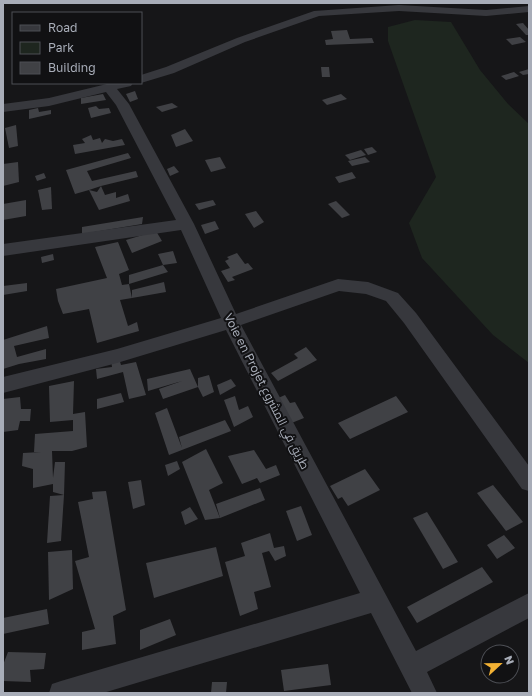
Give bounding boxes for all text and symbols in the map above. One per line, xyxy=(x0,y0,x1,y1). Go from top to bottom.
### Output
legend xyxy=(12,12,142,84)
text: Road xyxy=(48,20,77,35)
text: Park xyxy=(48,40,74,55)
text: Building xyxy=(48,60,96,75)
street label: Voie en Projet طريق في المشروع xyxy=(218,310,313,473)
north arrow xyxy=(480,644,520,684)
text: N xyxy=(502,654,517,666)

